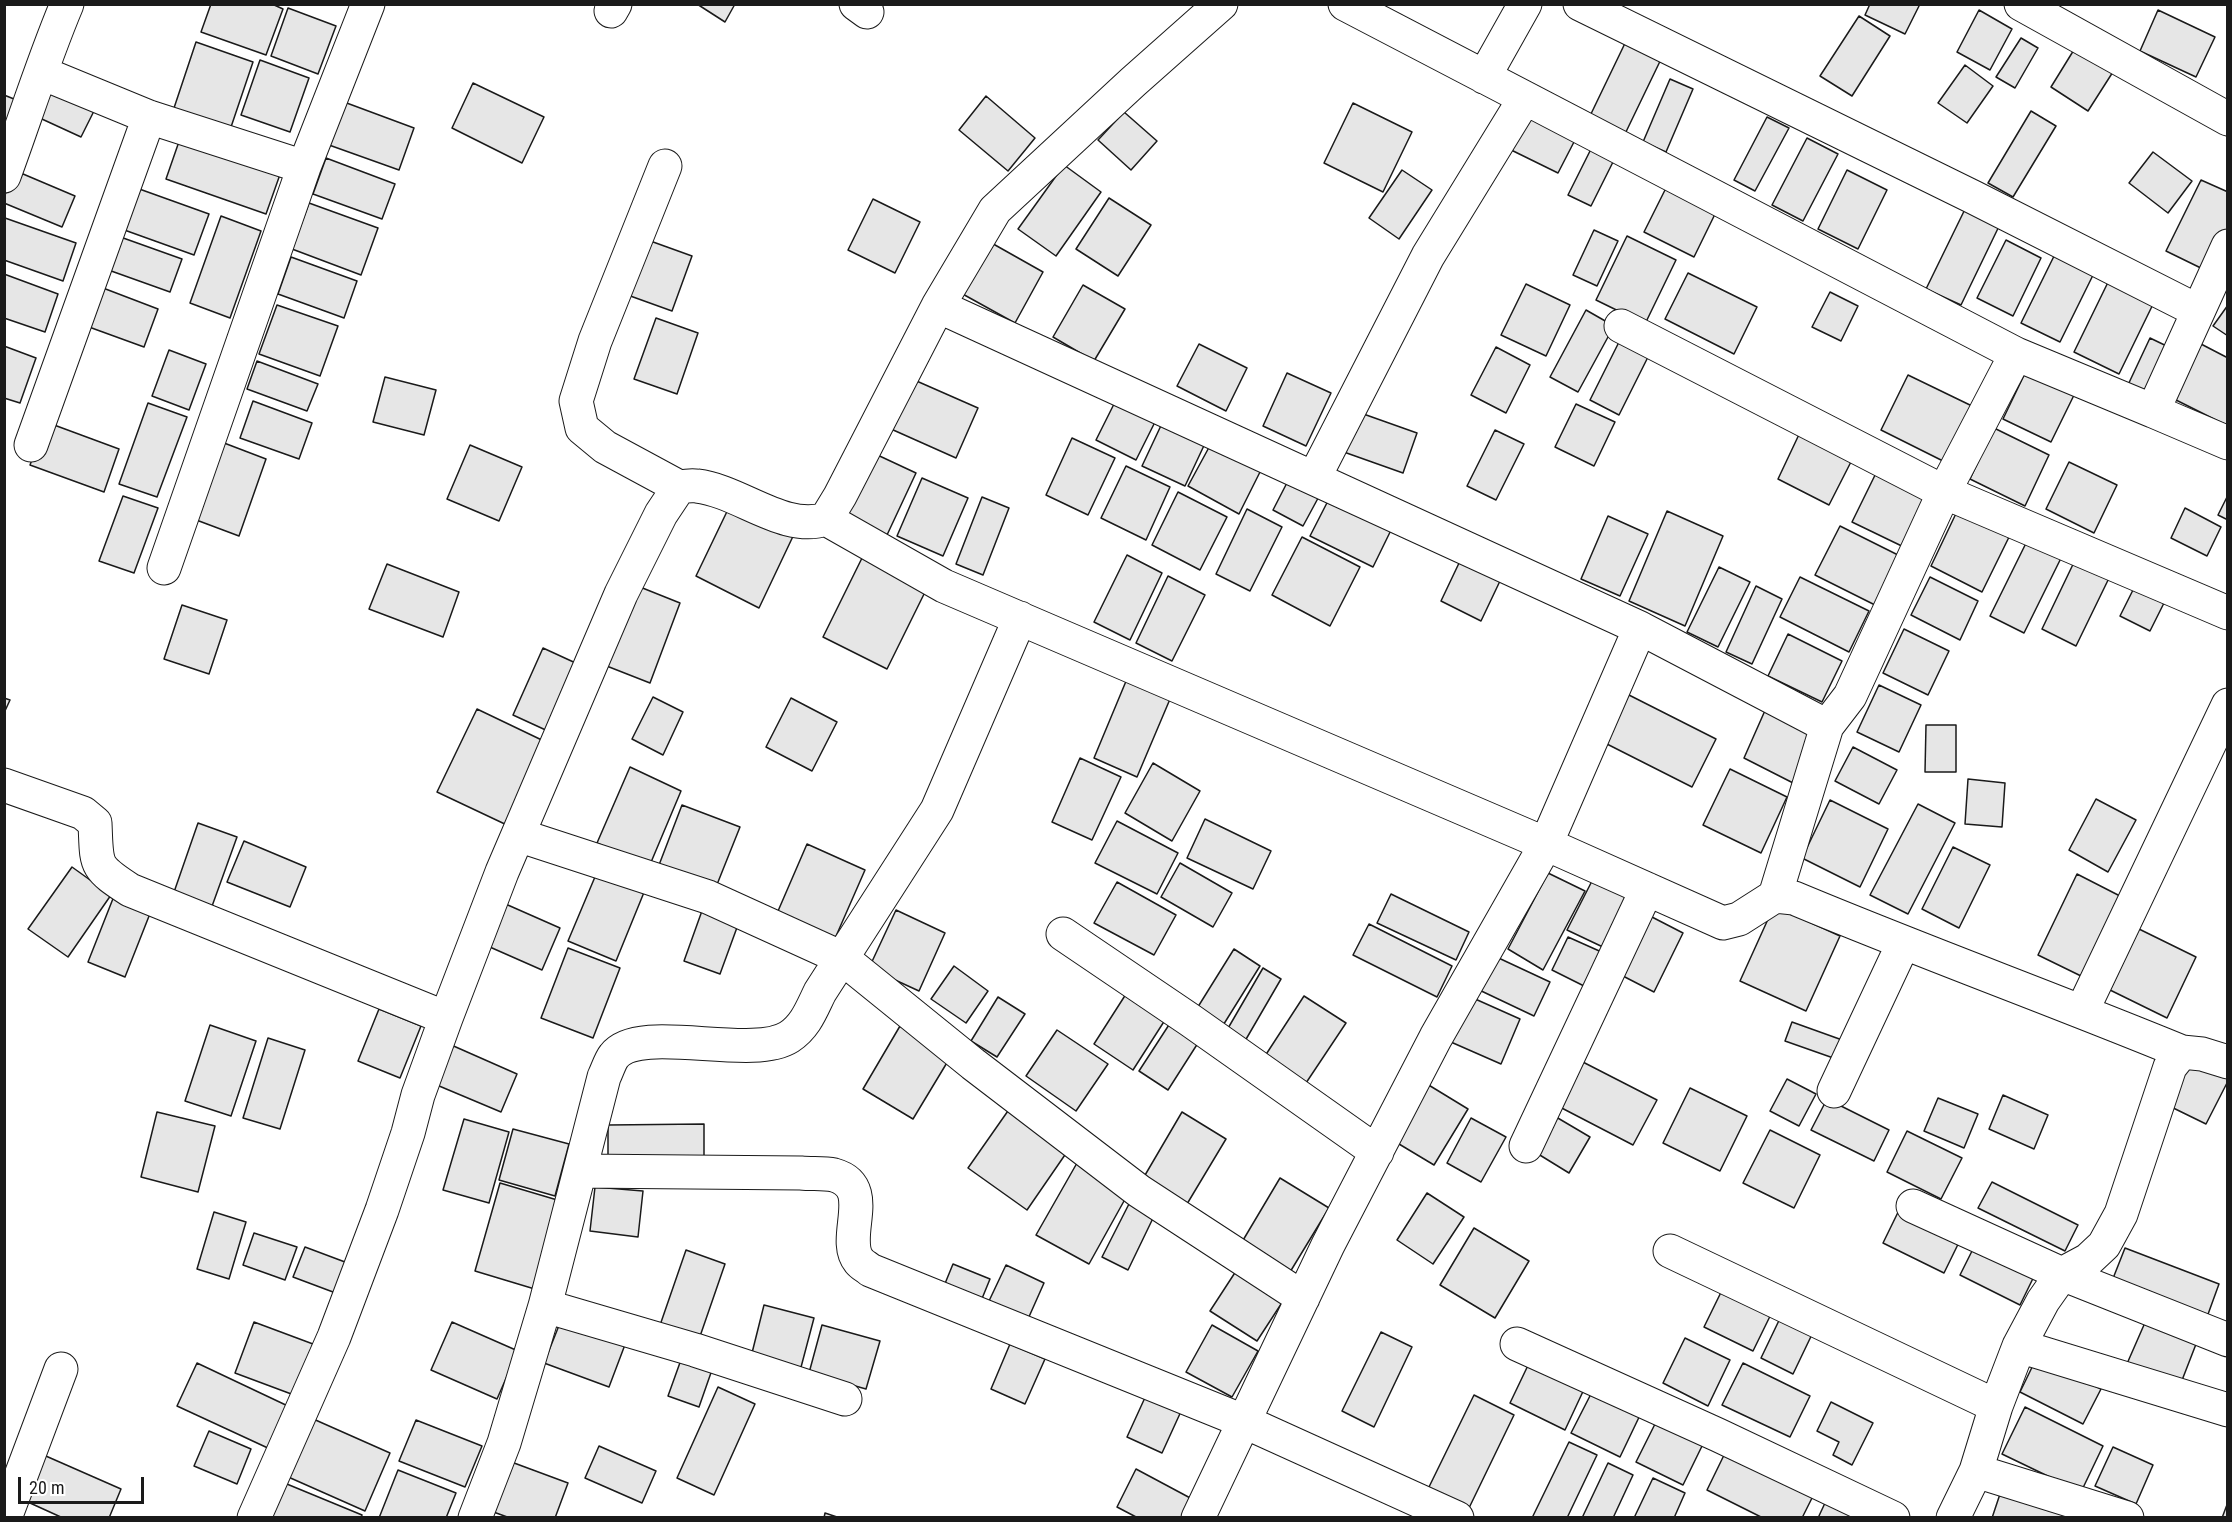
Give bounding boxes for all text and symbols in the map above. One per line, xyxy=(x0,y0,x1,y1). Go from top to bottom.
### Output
scale bar xyxy=(21,1465,147,1503)
text: 20 m xyxy=(29,1477,64,1498)

